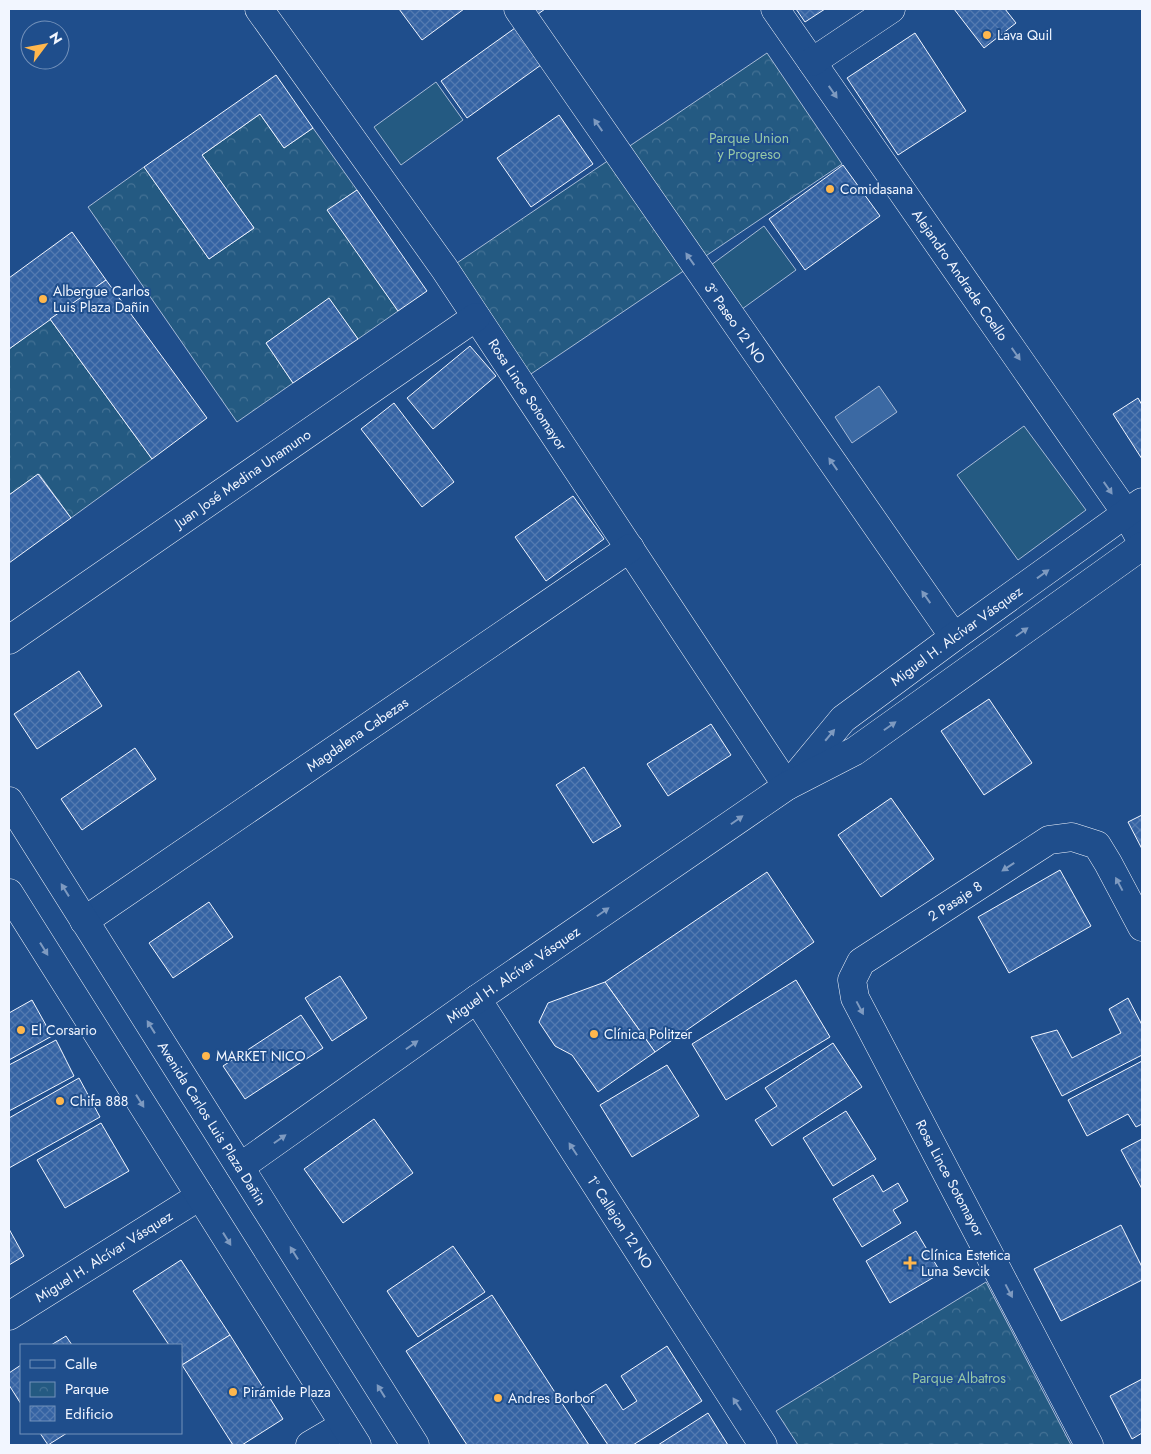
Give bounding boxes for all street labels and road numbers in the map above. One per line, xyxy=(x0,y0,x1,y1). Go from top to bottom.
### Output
street label: Alejandro Andrade Coello xyxy=(907,205,1013,345)
street label: 3º Paseo 12 NO xyxy=(700,278,770,368)
street label: Rosa Lince Sotomayor xyxy=(484,335,572,454)
street label: Juan José Medina Unamuno xyxy=(169,424,315,534)
street label: Miguel H. Alcívar Vásquez xyxy=(886,581,1027,691)
street label: Magdalena Cabezas xyxy=(302,692,413,776)
street label: 2 Pasaje 8 xyxy=(924,876,986,926)
street label: Miguel H. Alcívar Vásquez xyxy=(442,921,584,1028)
street label: Avenida Carlos Luis Plaza Dañin xyxy=(153,1038,271,1209)
street label: Rosa Lince Sotomayor xyxy=(911,1116,989,1240)
street label: 1º Callejon 12 NO xyxy=(582,1172,658,1272)
street label: Miguel H. Alcívar Vásquez xyxy=(31,1205,177,1307)

